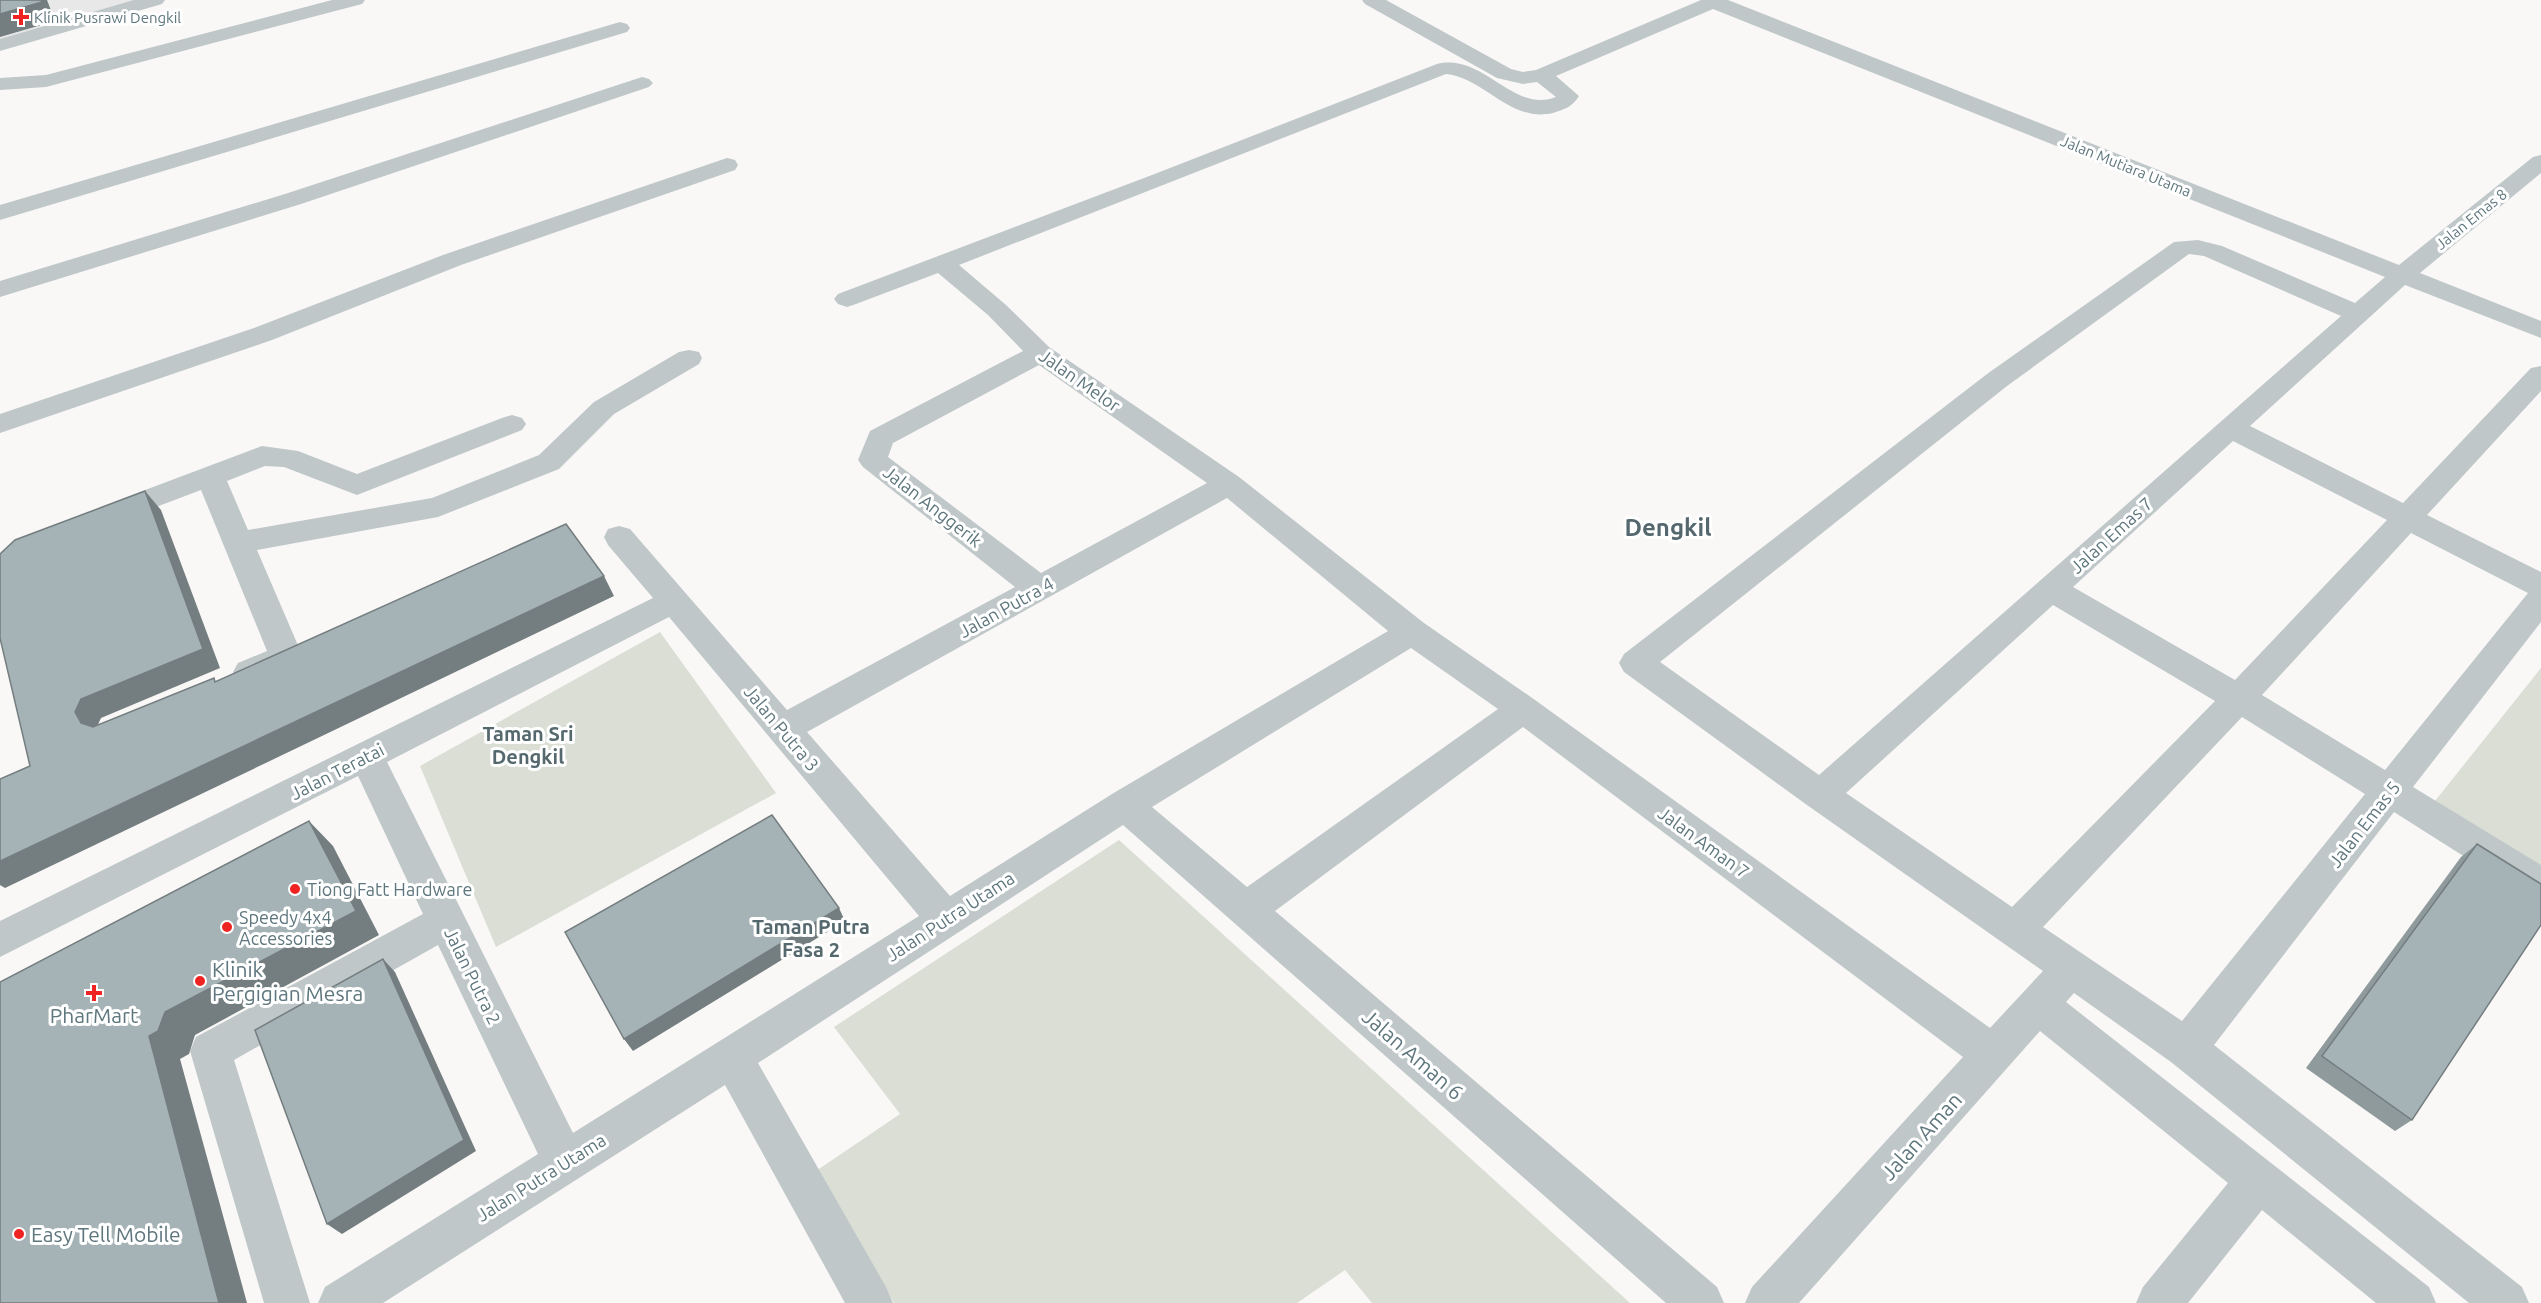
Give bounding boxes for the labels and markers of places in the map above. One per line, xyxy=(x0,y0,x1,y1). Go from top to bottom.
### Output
marker: Klinik Pusrawi Dengkil xyxy=(12,8,30,26)
place label: Klinik Pusrawi Dengkil xyxy=(34,9,181,26)
place label: Tiong Fatt Hardware xyxy=(307,879,472,899)
marker: Tiong Fatt Hardware xyxy=(288,882,302,896)
place label: Speedy 4x4 Accessories xyxy=(239,907,333,948)
marker: Speedy 4x4 Accessories xyxy=(220,920,234,934)
place label: Klinik Pergigian Mesra xyxy=(212,957,363,1005)
marker: Klinik Pergigian Mesra xyxy=(193,974,207,988)
marker: PharMart xyxy=(87,986,101,1000)
place label: PharMart xyxy=(50,1003,138,1027)
place label: Easy Tell Mobile xyxy=(31,1222,181,1246)
marker: Easy Tell Mobile xyxy=(12,1227,26,1241)

